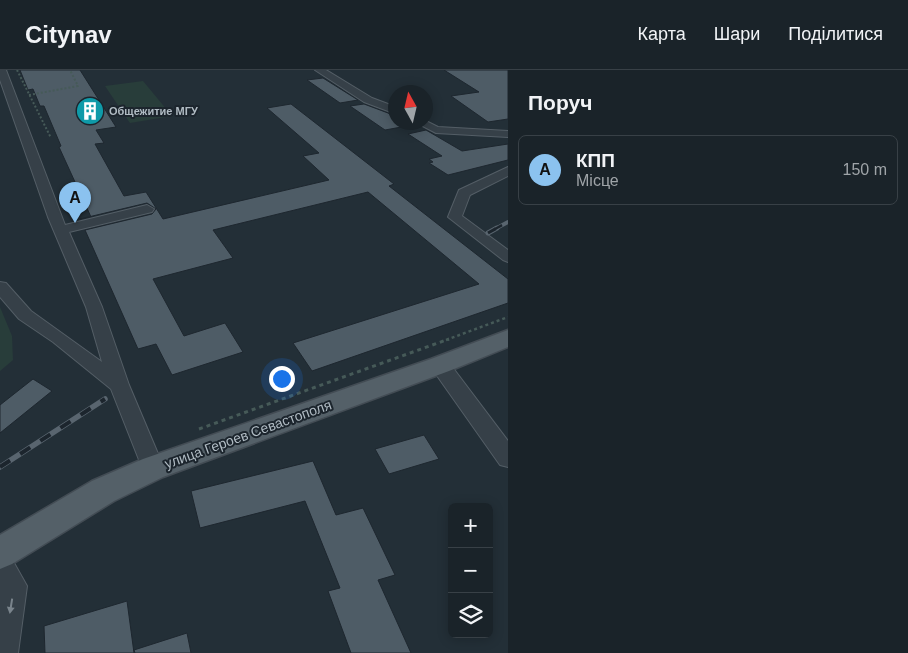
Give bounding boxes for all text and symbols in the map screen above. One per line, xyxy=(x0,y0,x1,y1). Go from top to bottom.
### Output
text: Citynav xyxy=(25,21,112,48)
text: Карта xyxy=(638,24,686,44)
text: Шари xyxy=(714,24,760,44)
text: Поділитися xyxy=(788,24,883,44)
north arrow xyxy=(388,85,433,130)
text: Поруч xyxy=(528,91,592,114)
building icon: Общежитие МГУ xyxy=(75,96,105,126)
place label: Общежитие МГУ xyxy=(109,105,198,117)
text: КПП xyxy=(576,150,615,171)
text: A xyxy=(539,161,551,178)
text: 150 m xyxy=(843,161,887,178)
text: Місце xyxy=(576,172,619,189)
pin: A xyxy=(59,182,91,223)
your location xyxy=(269,366,295,392)
street label: улица Героев Севастополя xyxy=(162,396,334,472)
map controls xyxy=(448,503,493,638)
button: + xyxy=(448,503,493,548)
button: − xyxy=(448,548,493,593)
button: layers xyxy=(448,593,493,638)
one-way arrow xyxy=(7,598,15,614)

